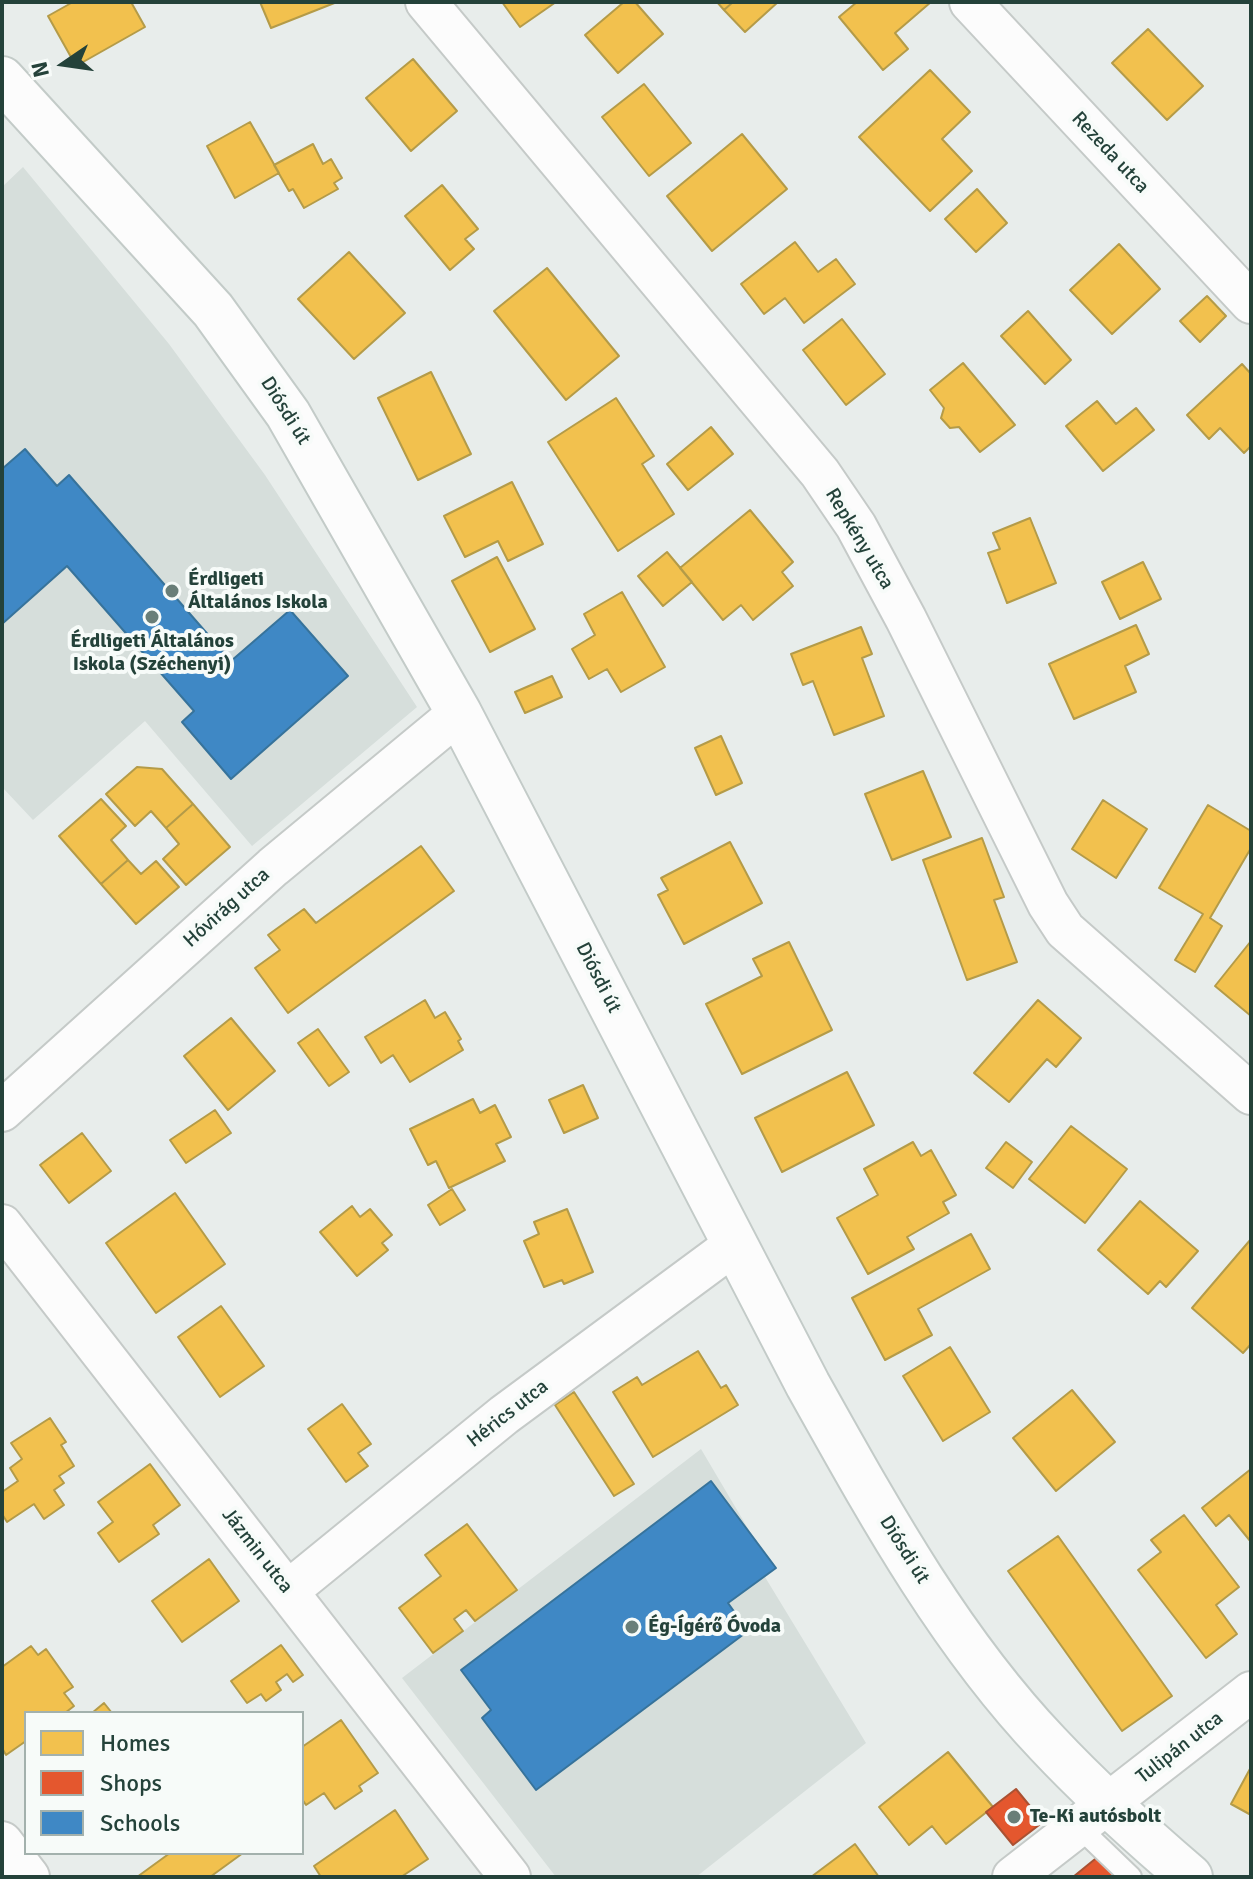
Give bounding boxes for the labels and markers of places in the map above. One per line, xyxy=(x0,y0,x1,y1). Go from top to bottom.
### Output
place label: Érdligeti Általános Iskola xyxy=(188,568,328,615)
marker: Érdligeti Általános Iskola xyxy=(163,582,181,600)
marker: Érdligeti Általános Iskola (Széchenyi) xyxy=(143,608,161,626)
place label: Érdligeti Általános Iskola (Széchenyi) xyxy=(70,630,234,677)
place label: Ég-Ígérő Óvoda xyxy=(648,1615,781,1639)
marker: Ég-Ígérő Óvoda xyxy=(623,1618,641,1636)
place label: Te-Ki autósbolt xyxy=(1030,1805,1161,1829)
marker: Te-Ki autósbolt xyxy=(1005,1808,1023,1826)

